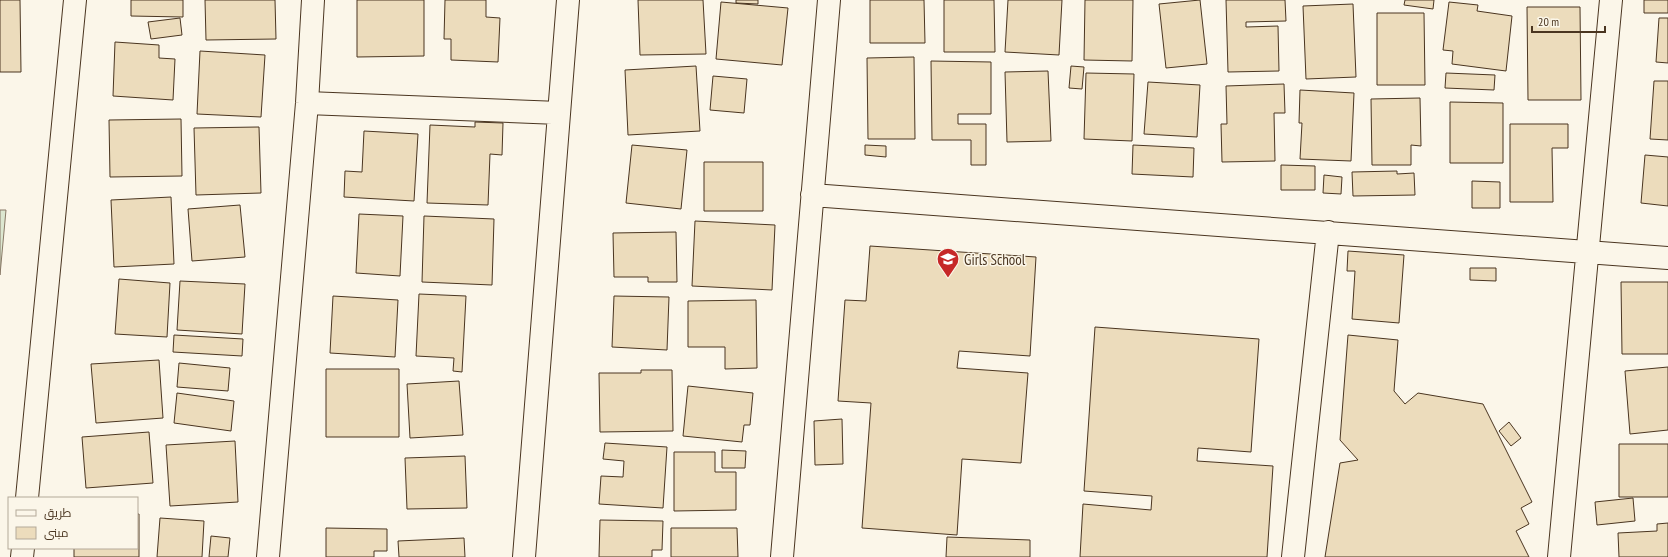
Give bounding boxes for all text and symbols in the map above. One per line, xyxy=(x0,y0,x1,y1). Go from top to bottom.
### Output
scale bar xyxy=(1532,8,1605,34)
text: 20 m xyxy=(1538,14,1559,29)
school or university icon: Girls School xyxy=(935,246,961,279)
place label: Girls School xyxy=(964,250,1026,269)
legend xyxy=(8,497,138,549)
text: طريق xyxy=(44,505,72,520)
text: مبنى xyxy=(44,525,69,540)

